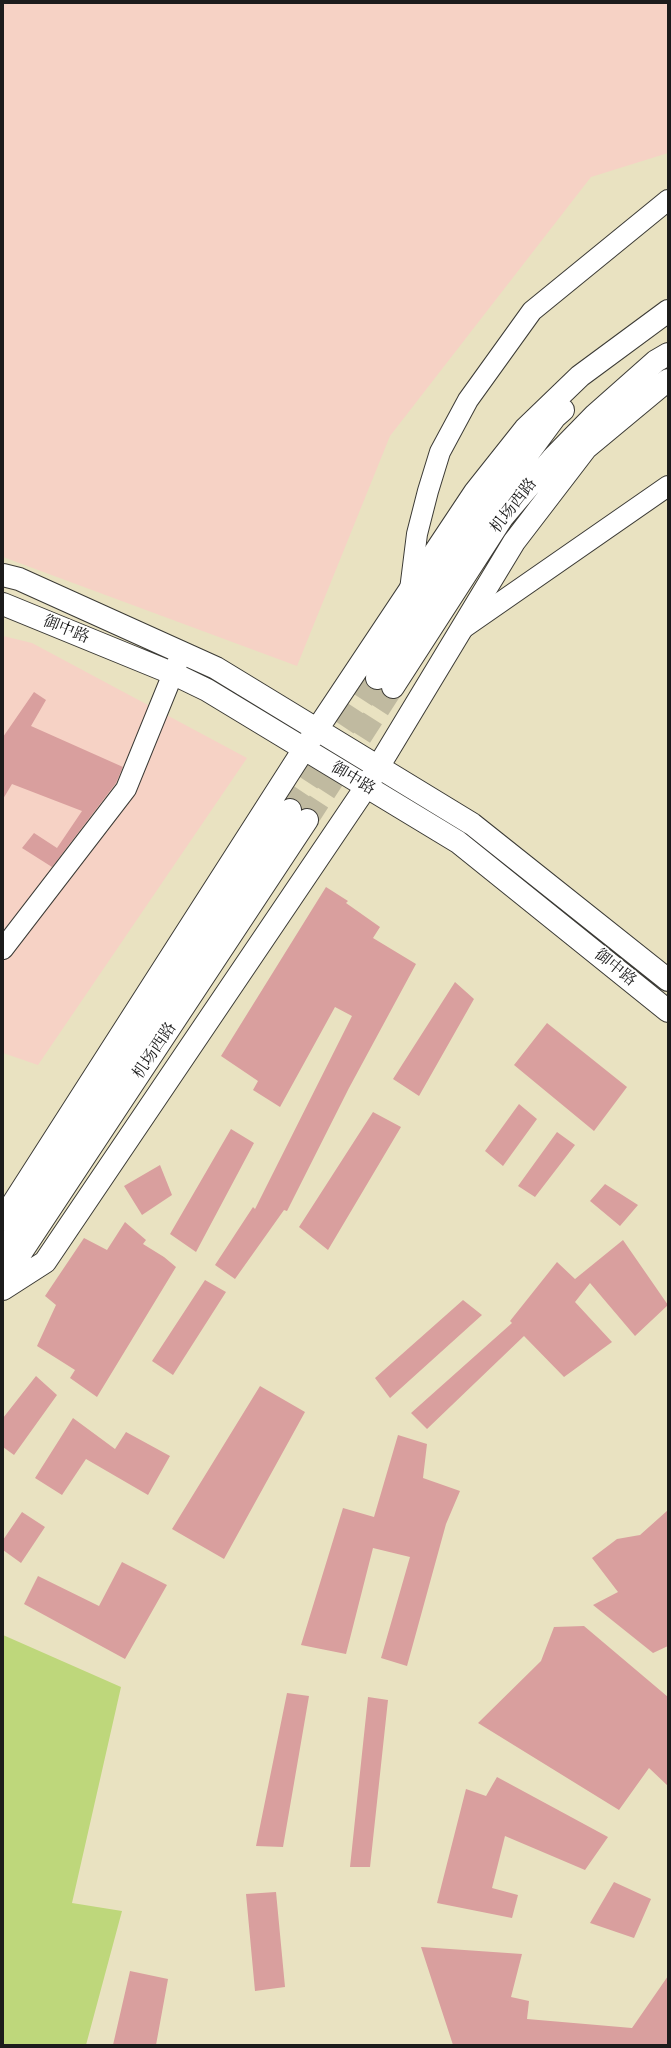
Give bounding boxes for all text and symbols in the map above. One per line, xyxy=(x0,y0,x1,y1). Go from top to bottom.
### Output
street label: 机场西路 xyxy=(487,475,541,537)
street label: 御中路 xyxy=(40,612,92,648)
street label: 御中路 xyxy=(327,758,379,800)
street label: 御中路 xyxy=(590,945,640,991)
street label: 机场西路 xyxy=(129,1019,181,1083)

